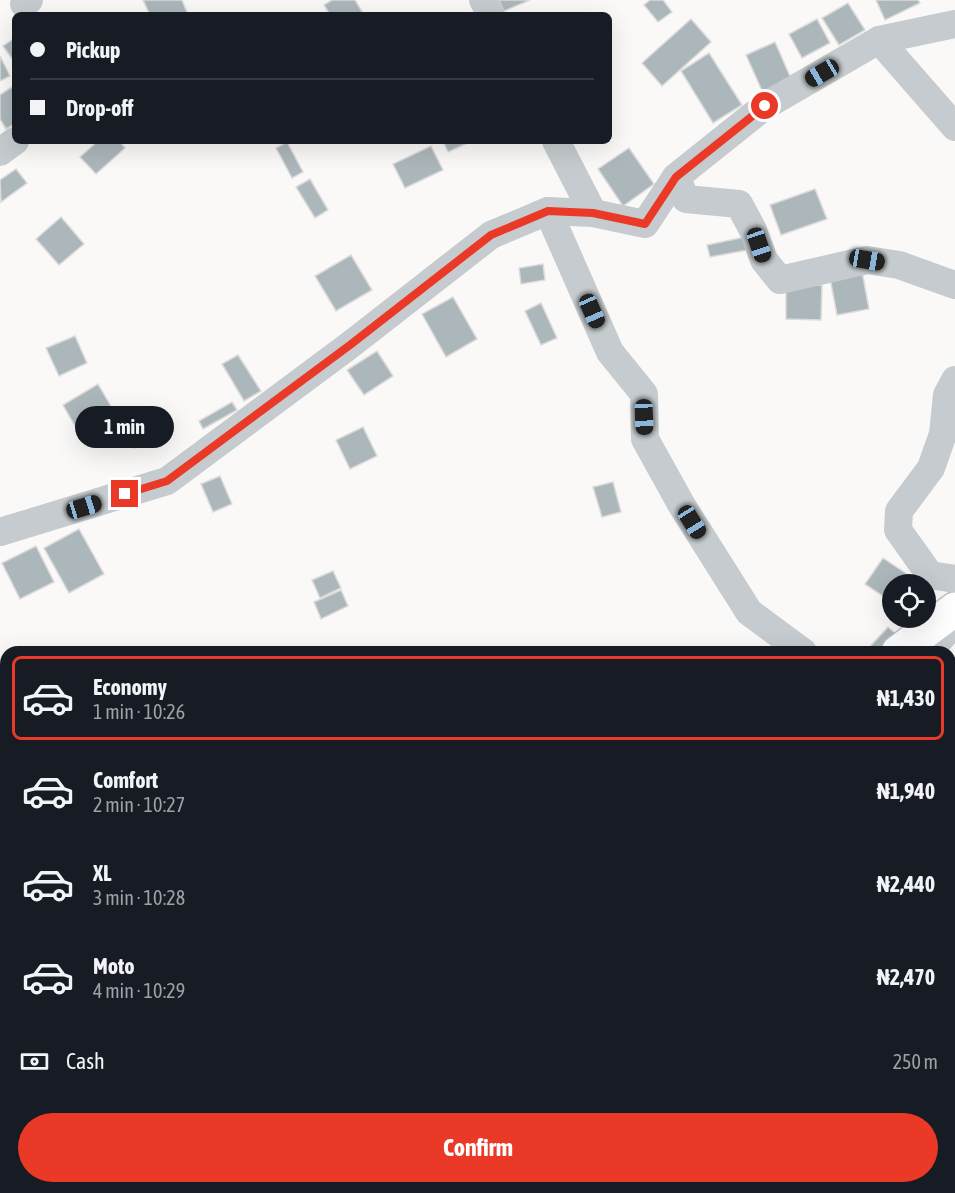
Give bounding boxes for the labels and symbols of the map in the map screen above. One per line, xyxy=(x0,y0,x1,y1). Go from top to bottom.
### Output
car xyxy=(802,56,842,90)
route start xyxy=(751,92,778,119)
car xyxy=(745,225,773,265)
car xyxy=(848,248,886,272)
car xyxy=(576,291,608,331)
car xyxy=(634,399,654,435)
callout: 1 min xyxy=(76,407,174,449)
route end xyxy=(111,480,138,507)
car xyxy=(64,493,104,521)
car xyxy=(675,502,709,542)

